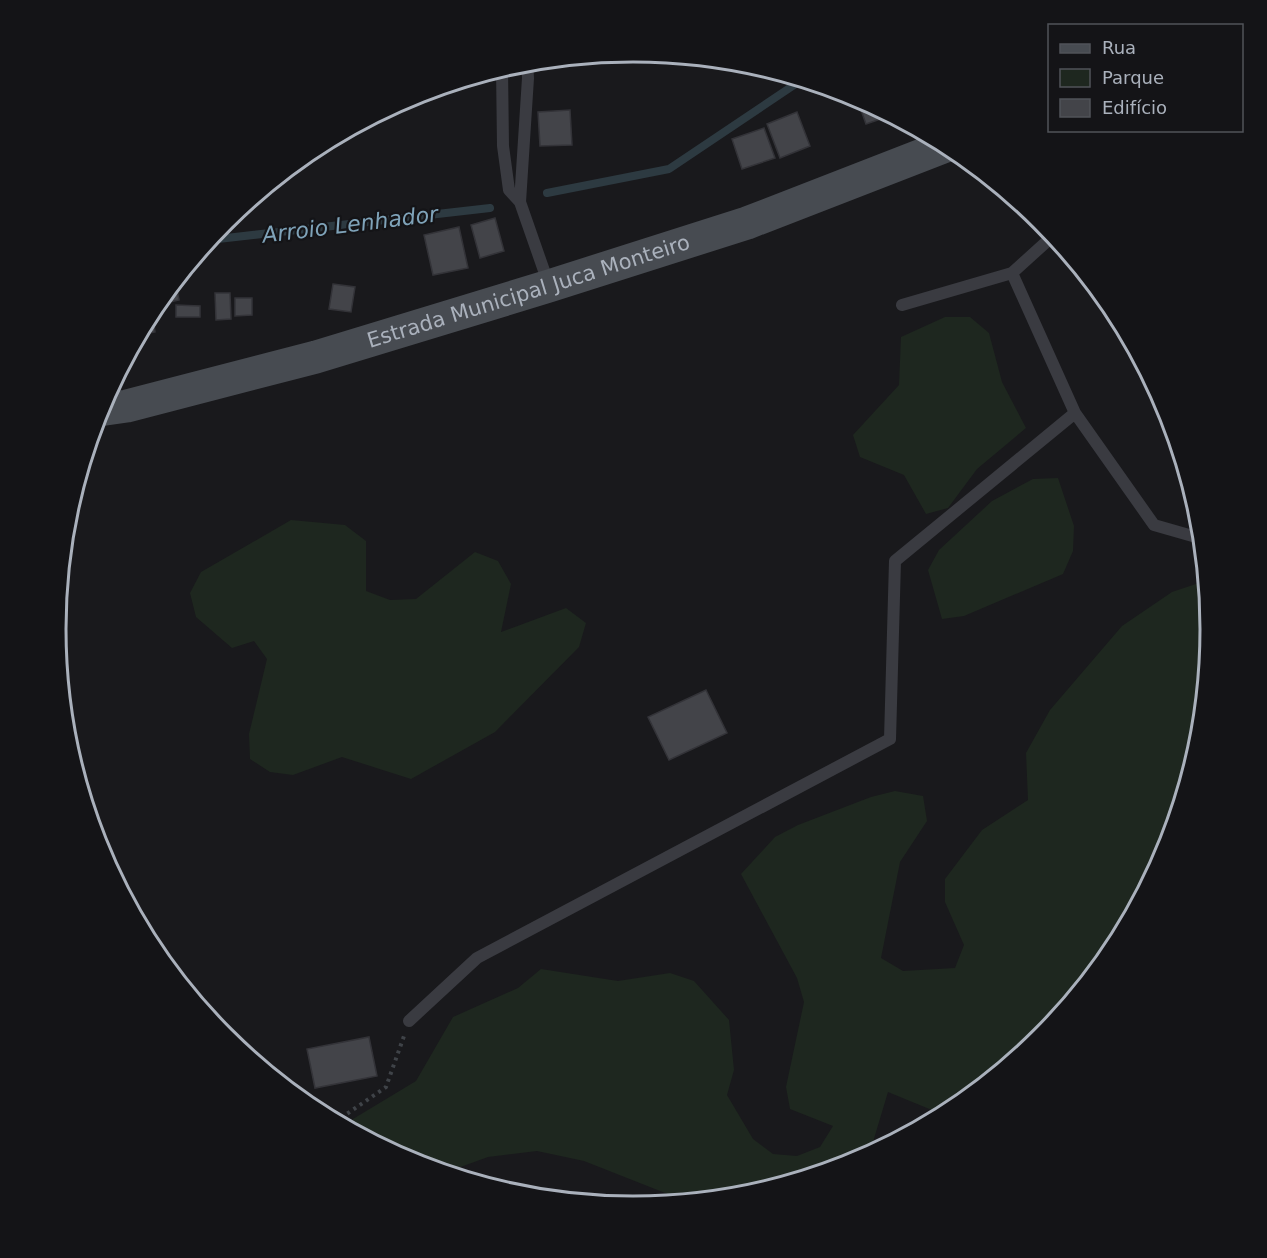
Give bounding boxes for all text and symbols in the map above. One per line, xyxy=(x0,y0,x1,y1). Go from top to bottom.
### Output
legend xyxy=(1048,24,1243,132)
text: Rua xyxy=(1102,37,1136,58)
text: Parque xyxy=(1102,67,1164,88)
text: Edifício xyxy=(1102,97,1167,118)
water label: Arroio Lenhador xyxy=(259,201,441,248)
street label: Estrada Municipal Juca Monteiro xyxy=(364,230,693,353)

